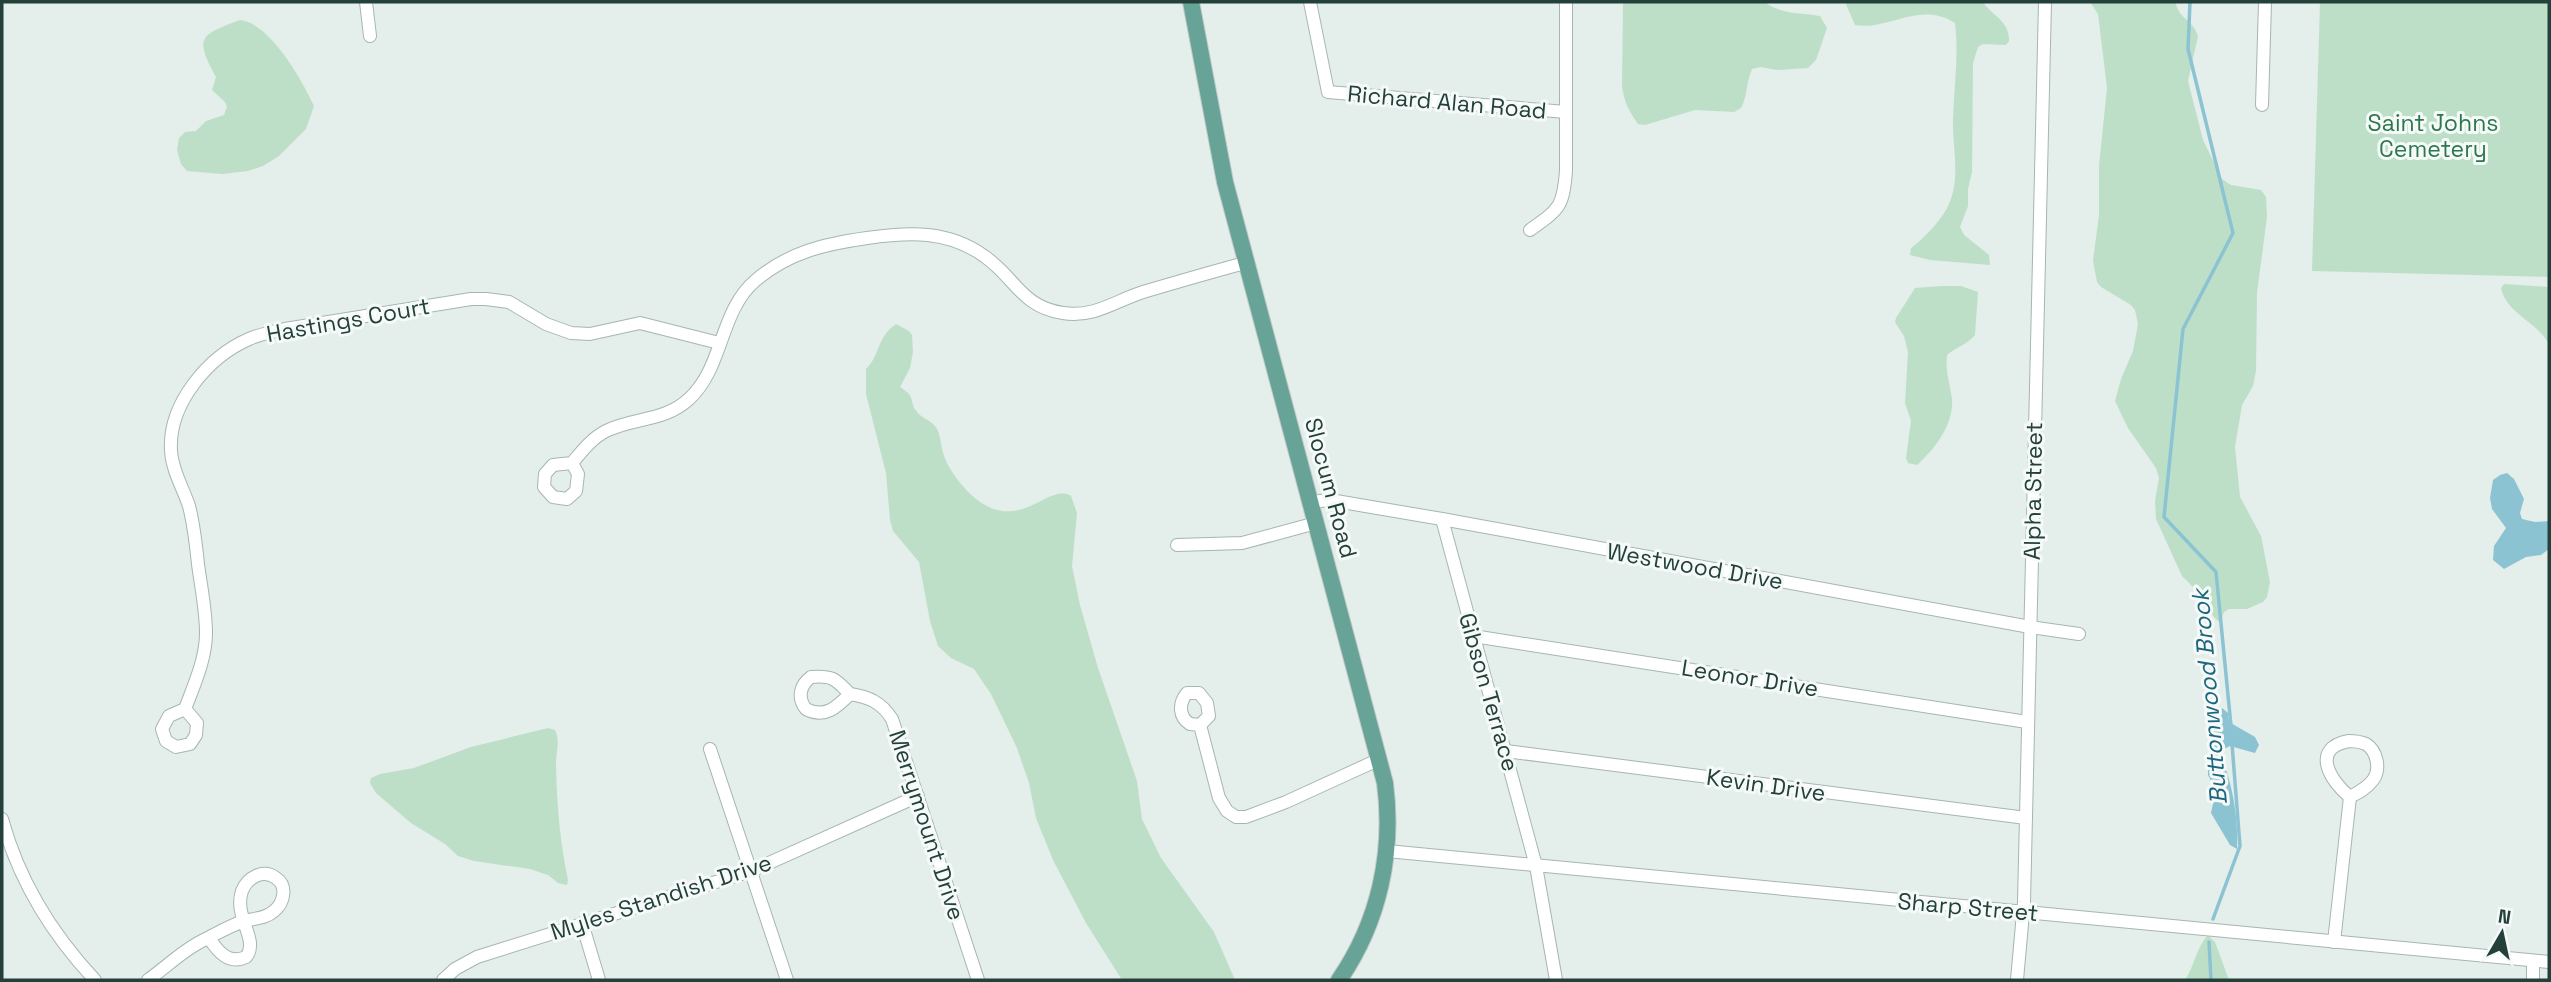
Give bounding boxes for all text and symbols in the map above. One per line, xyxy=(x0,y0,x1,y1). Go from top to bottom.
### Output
street label: Richard Alan Road xyxy=(1346,78,1548,126)
park label: Saint Johns Cemetery xyxy=(2368,108,2498,164)
street label: Hastings Court xyxy=(264,291,432,349)
street label: Slocum Road xyxy=(1298,415,1364,561)
street label: Alpha Street xyxy=(2017,422,2049,560)
street label: Westwood Drive xyxy=(1605,536,1785,596)
water label: Buttonwood Brook xyxy=(2184,585,2234,806)
street label: Gibson Terrace xyxy=(1452,609,1526,775)
street label: Leonor Drive xyxy=(1679,652,1821,704)
street label: Merrymount Drive xyxy=(882,726,972,924)
street label: Kevin Drive xyxy=(1705,762,1827,808)
street label: Myles Standish Drive xyxy=(547,847,775,947)
street label: Sharp Street xyxy=(1896,886,2040,928)
north arrow xyxy=(2467,898,2537,968)
text: N xyxy=(2496,903,2513,930)

